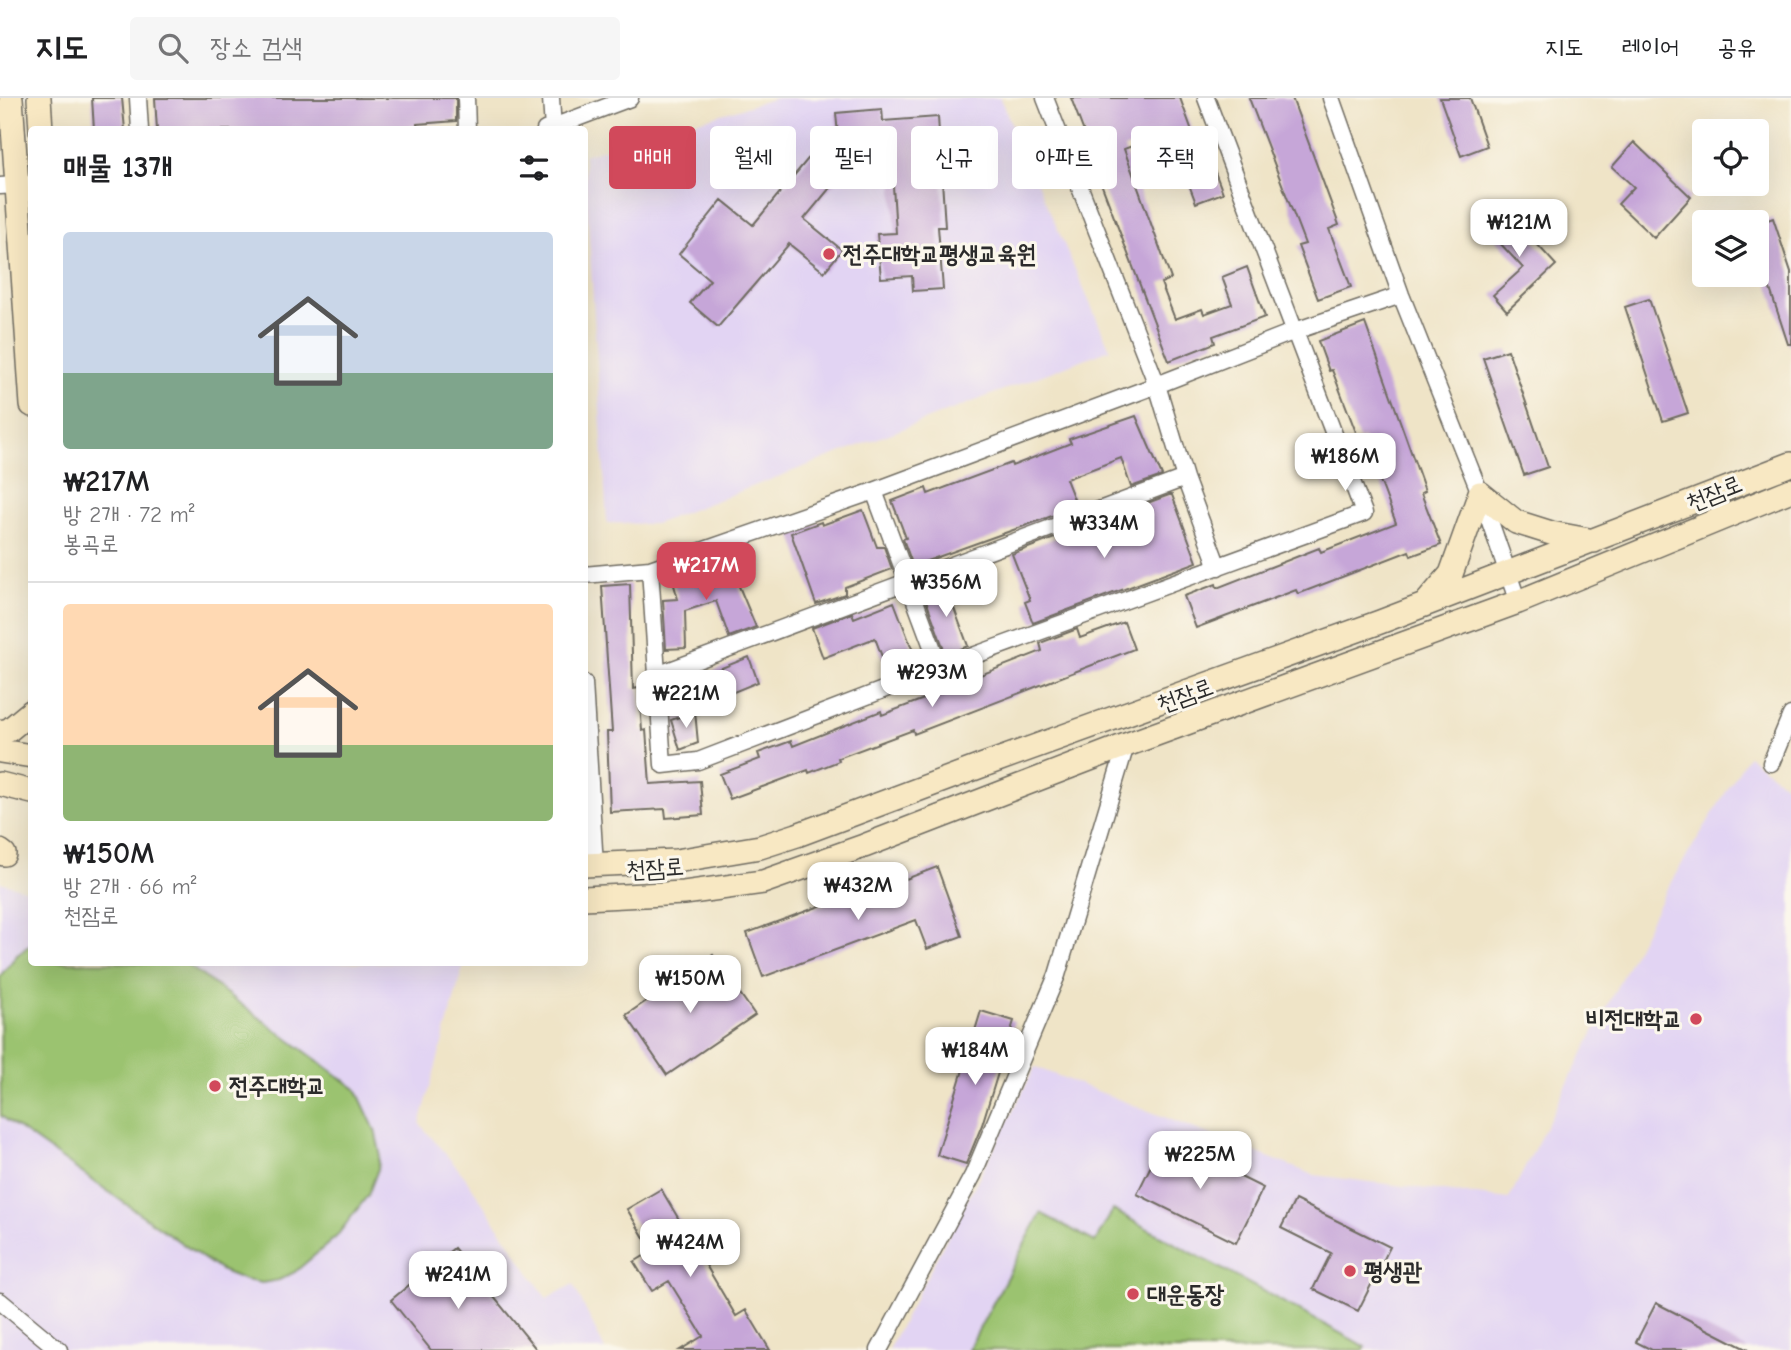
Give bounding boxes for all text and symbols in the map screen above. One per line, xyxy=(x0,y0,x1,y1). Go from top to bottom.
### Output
search box xyxy=(130,17,620,80)
text: 지도 xyxy=(35,28,88,66)
icon: search xyxy=(154,29,192,67)
text: 장소 검색 xyxy=(210,33,302,63)
text: 지도 xyxy=(1545,33,1583,61)
text: 레이어 xyxy=(1621,33,1679,61)
text: 공유 xyxy=(1717,33,1756,61)
map controls xyxy=(1692,119,1769,287)
button: locate xyxy=(1692,119,1769,196)
chip: 매매 xyxy=(609,126,696,189)
chip: 월세 xyxy=(710,126,796,189)
chip: 필터 xyxy=(810,126,897,189)
chip: 신규 xyxy=(911,126,998,189)
chip: 아파트 xyxy=(1012,126,1117,189)
chip: 주택 xyxy=(1131,126,1218,189)
icon: filters xyxy=(515,149,553,187)
text: 매물 13개 xyxy=(63,150,173,185)
pin: ₩121M xyxy=(1470,200,1568,259)
text: ₩121M xyxy=(1486,208,1552,235)
button: layers xyxy=(1692,210,1769,287)
place label: 전주대학교평생교육원 xyxy=(843,240,1036,268)
marker: 전주대학교평생교육원 xyxy=(821,246,837,262)
icon: home xyxy=(245,278,371,404)
pin: ₩186M xyxy=(1296,434,1394,493)
text: ₩186M xyxy=(1311,442,1379,469)
text: ₩217M xyxy=(63,464,150,499)
street label: 천잠로 xyxy=(1682,469,1746,517)
pin: ₩334M xyxy=(1055,500,1153,560)
text: 방 2개 · 72 m² xyxy=(63,501,194,528)
text: ₩334M xyxy=(1069,509,1139,536)
text: 봉곡로 xyxy=(63,530,119,557)
pin: ₩217M xyxy=(657,542,755,602)
text: ₩217M xyxy=(673,551,739,578)
pin: ₩356M xyxy=(897,560,995,619)
text: ₩356M xyxy=(910,568,982,595)
icon: home xyxy=(245,650,371,776)
pin: ₩293M xyxy=(883,650,981,709)
text: ₩293M xyxy=(897,658,967,685)
pin: ₩221M xyxy=(637,670,735,730)
street label: 천잠로 xyxy=(1153,672,1217,718)
text: ₩221M xyxy=(652,679,720,706)
text: ₩150M xyxy=(63,836,154,871)
street label: 천잠로 xyxy=(625,852,685,884)
pin: ₩432M xyxy=(809,862,907,922)
text: ₩432M xyxy=(823,871,893,898)
text: 방 2개 · 66 m² xyxy=(63,873,197,900)
text: 천잠로 xyxy=(63,902,119,929)
pin: ₩150M xyxy=(641,956,739,1015)
text: ₩150M xyxy=(655,964,725,991)
place label: 비전대학교 xyxy=(1585,1005,1682,1033)
marker: 비전대학교 xyxy=(1688,1011,1704,1027)
pin: ₩184M xyxy=(926,1028,1024,1087)
text: ₩184M xyxy=(941,1036,1009,1063)
place label: 전주대학교 xyxy=(229,1072,326,1100)
marker: 전주대학교 xyxy=(207,1078,223,1094)
pin: ₩225M xyxy=(1151,1132,1249,1191)
text: ₩225M xyxy=(1165,1140,1235,1167)
pin: ₩424M xyxy=(641,1220,739,1279)
text: ₩424M xyxy=(656,1228,724,1255)
pin: ₩241M xyxy=(409,1252,507,1311)
place label: 평생관 xyxy=(1364,1257,1423,1285)
text: ₩241M xyxy=(425,1260,491,1287)
marker: 평생관 xyxy=(1342,1263,1358,1279)
place label: 대운동장 xyxy=(1147,1280,1225,1308)
marker: 대운동장 xyxy=(1125,1286,1141,1302)

